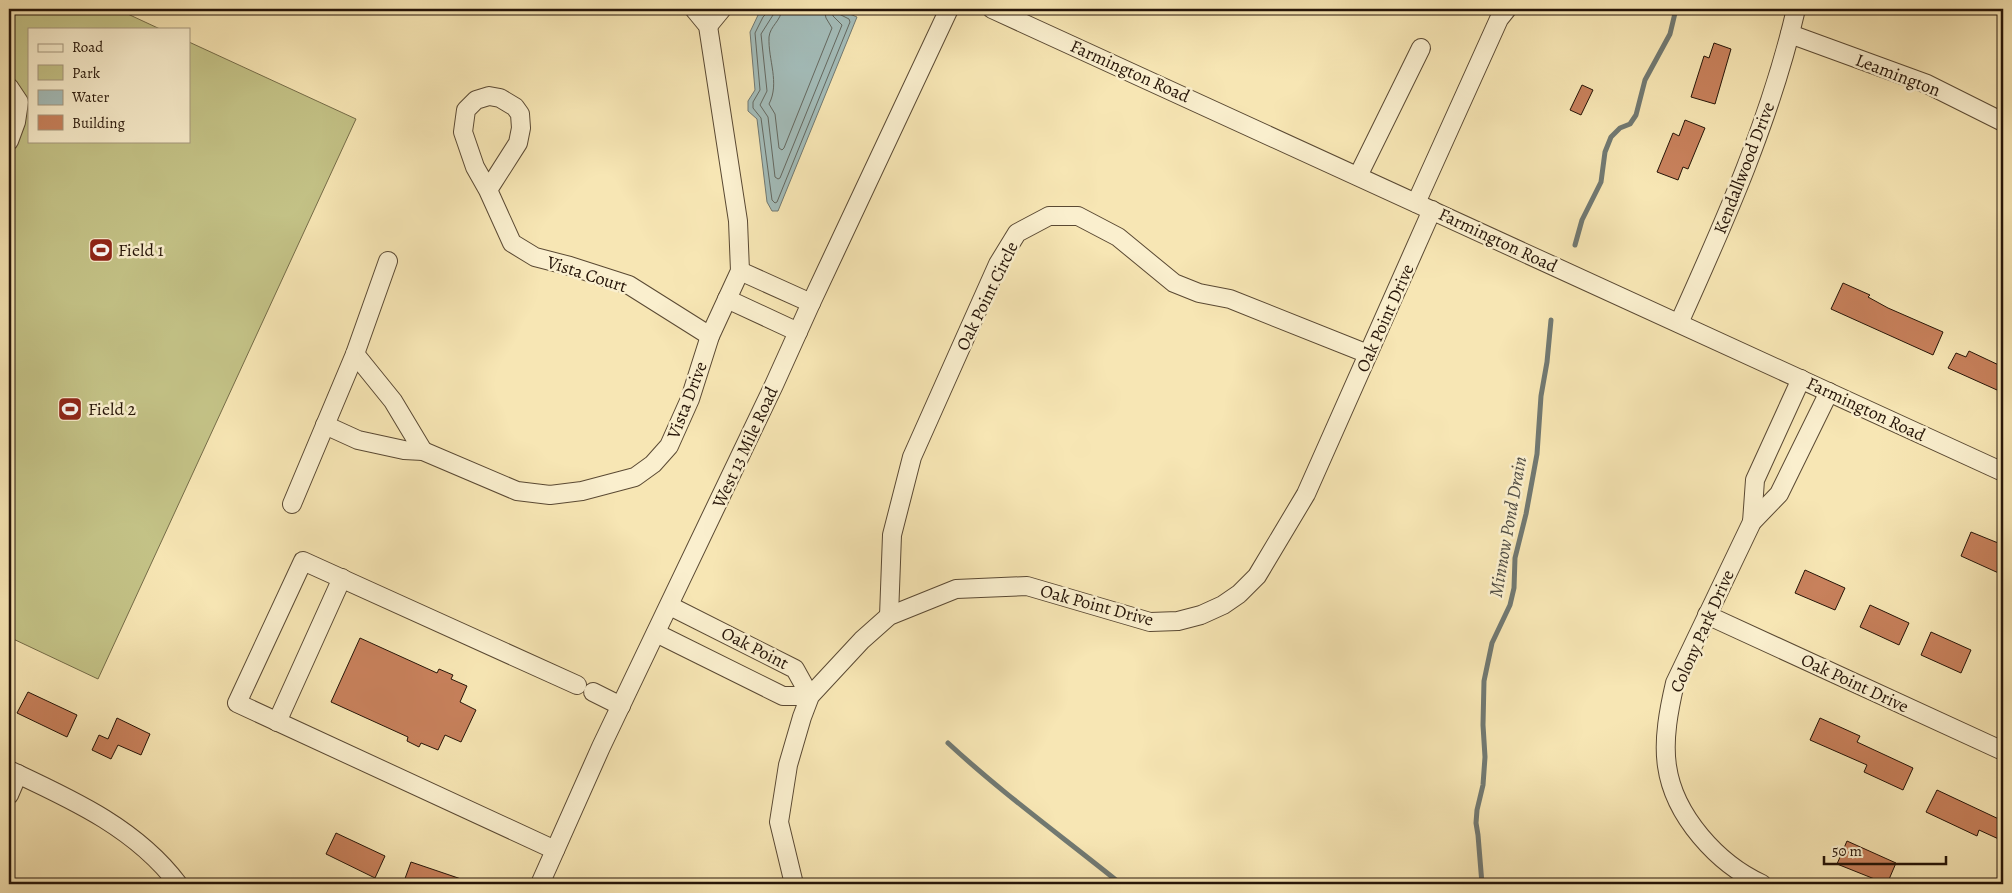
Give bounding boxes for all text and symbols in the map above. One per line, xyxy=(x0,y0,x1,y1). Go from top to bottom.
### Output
legend xyxy=(28,28,190,142)
street label: Farmington Road xyxy=(1066,34,1194,108)
text: Road xyxy=(72,37,104,57)
street label: Leamington xyxy=(1852,48,1944,102)
text: Park xyxy=(72,63,101,83)
text: Water xyxy=(71,87,109,107)
street label: Kendallwood Drive xyxy=(1708,99,1780,237)
text: Building xyxy=(72,113,125,133)
street label: Farmington Road xyxy=(1435,202,1562,278)
sports icon: Field 1 xyxy=(88,237,114,263)
street label: Oak Point Circle xyxy=(950,237,1024,355)
place label: Field 1 xyxy=(118,238,164,262)
street label: Vista Court xyxy=(543,249,630,298)
street label: Oak Point Drive xyxy=(1350,260,1420,376)
street label: Vista Drive xyxy=(661,358,713,443)
street label: Farmington Road xyxy=(1803,371,1930,447)
street label: West 13 Mile Road xyxy=(706,382,784,512)
sports icon: Field 2 xyxy=(57,396,83,422)
place label: Field 2 xyxy=(88,397,137,421)
water label: Minnow Pond Drain xyxy=(1483,454,1533,600)
street label: Colony Park Drive xyxy=(1664,566,1740,696)
street label: Oak Point Drive xyxy=(1038,578,1156,632)
street label: Oak Point xyxy=(717,621,793,675)
street label: Oak Point Drive xyxy=(1797,648,1913,718)
scale bar xyxy=(1824,833,1947,865)
text: 50 m xyxy=(1832,841,1862,861)

